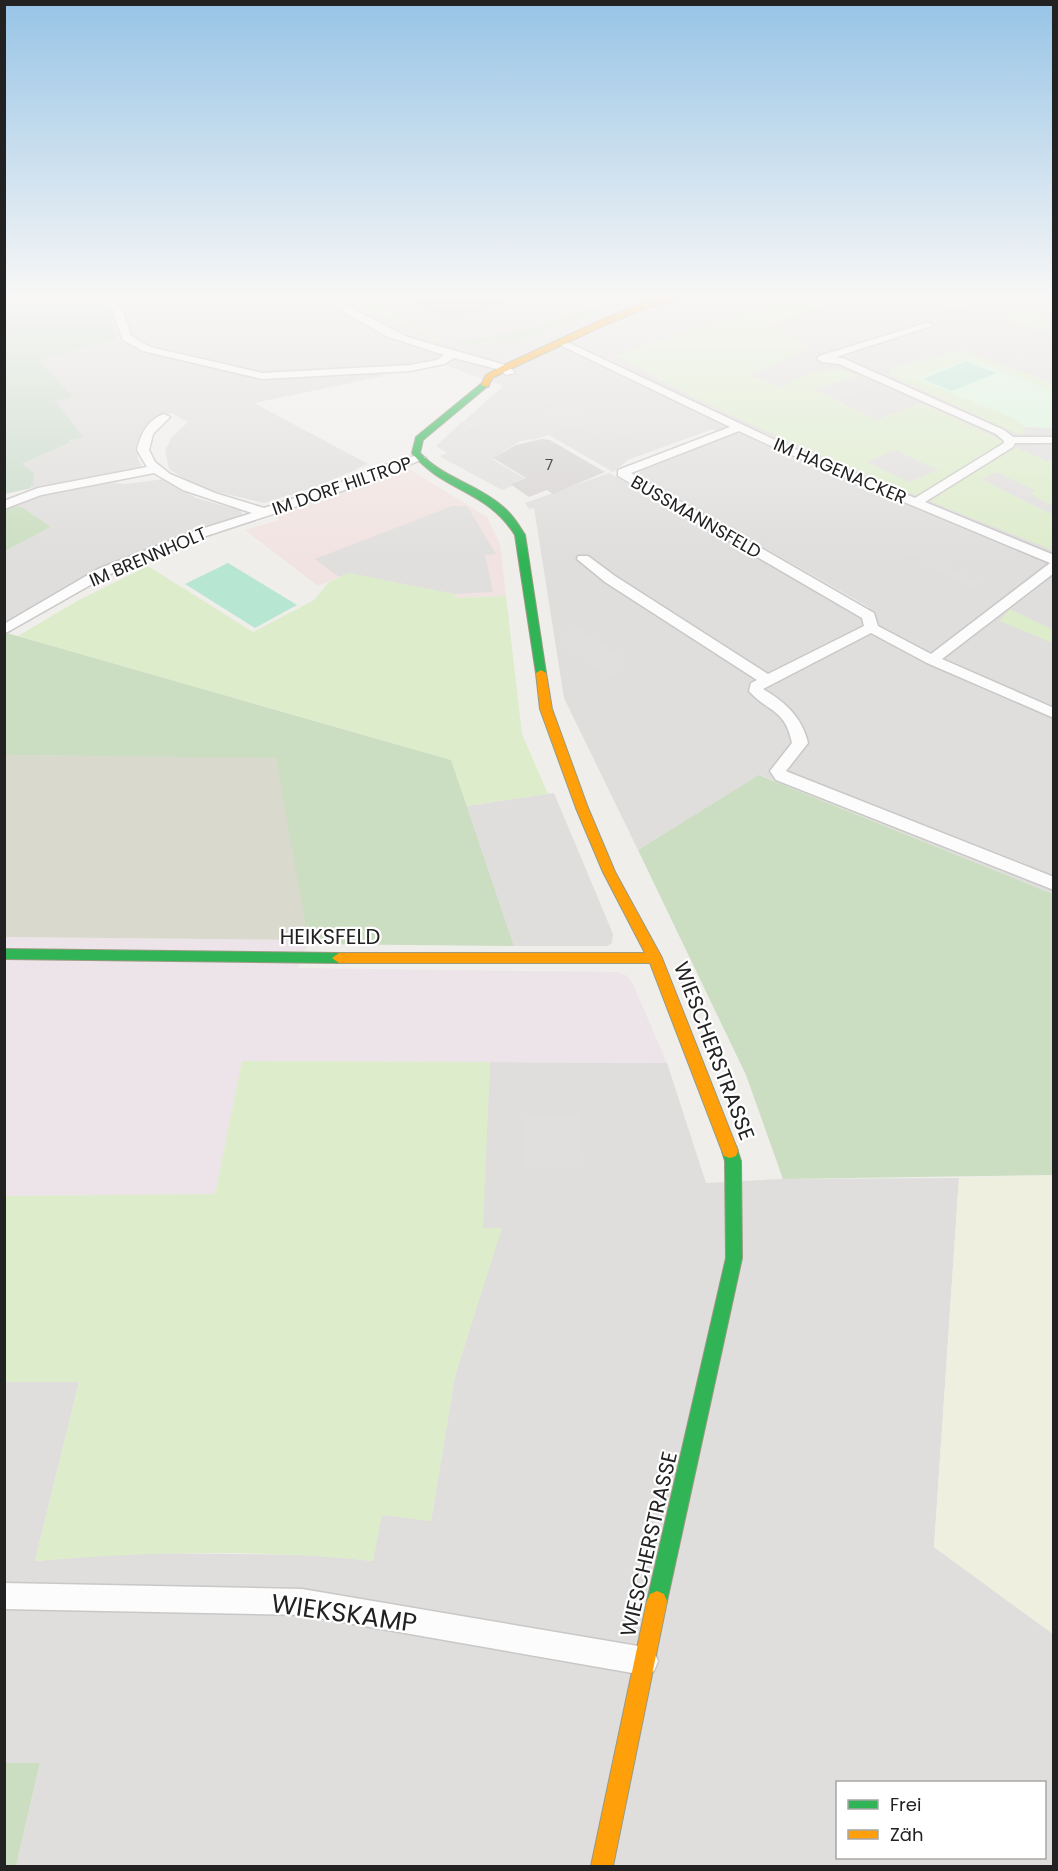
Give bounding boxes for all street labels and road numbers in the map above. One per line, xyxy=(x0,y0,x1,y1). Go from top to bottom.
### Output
street label: IM HAGENACKER xyxy=(770,431,911,510)
street label: IM DORF HILTROP xyxy=(269,450,415,521)
street label: BUSSMANNSFELD xyxy=(627,469,766,564)
street label: IM BRENNHOLT xyxy=(85,520,211,593)
street label: HEIKSFELD xyxy=(280,922,380,951)
street label: WIESCHERSTRASSE xyxy=(667,957,762,1144)
street label: WIESCHERSTRASSE xyxy=(613,1449,684,1639)
street label: WIEKSKAMP xyxy=(269,1585,419,1641)

